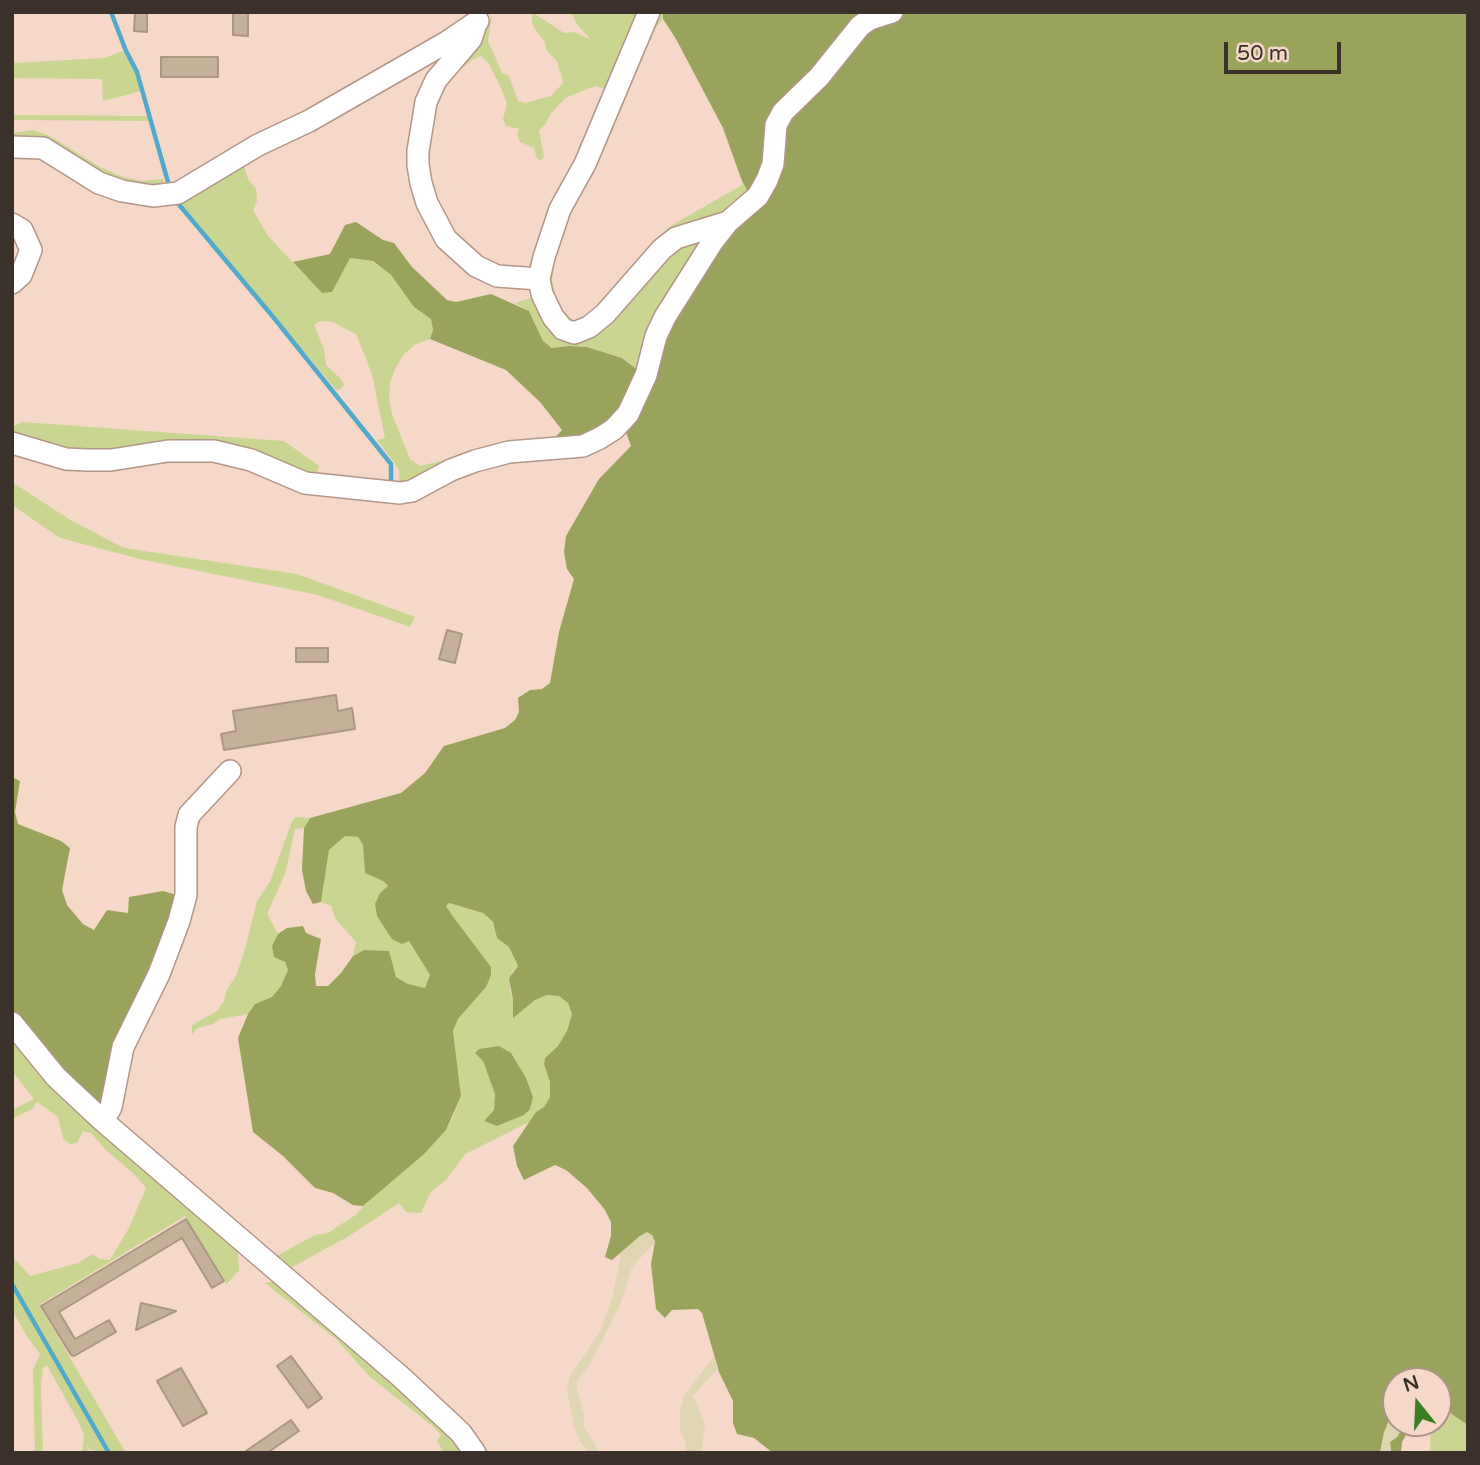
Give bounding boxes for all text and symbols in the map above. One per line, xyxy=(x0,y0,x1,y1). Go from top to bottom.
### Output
scale bar xyxy=(1228,28,1345,72)
text: 50 m xyxy=(1237,41,1288,66)
north arrow xyxy=(1382,1367,1452,1437)
text: N xyxy=(1400,1371,1422,1397)

